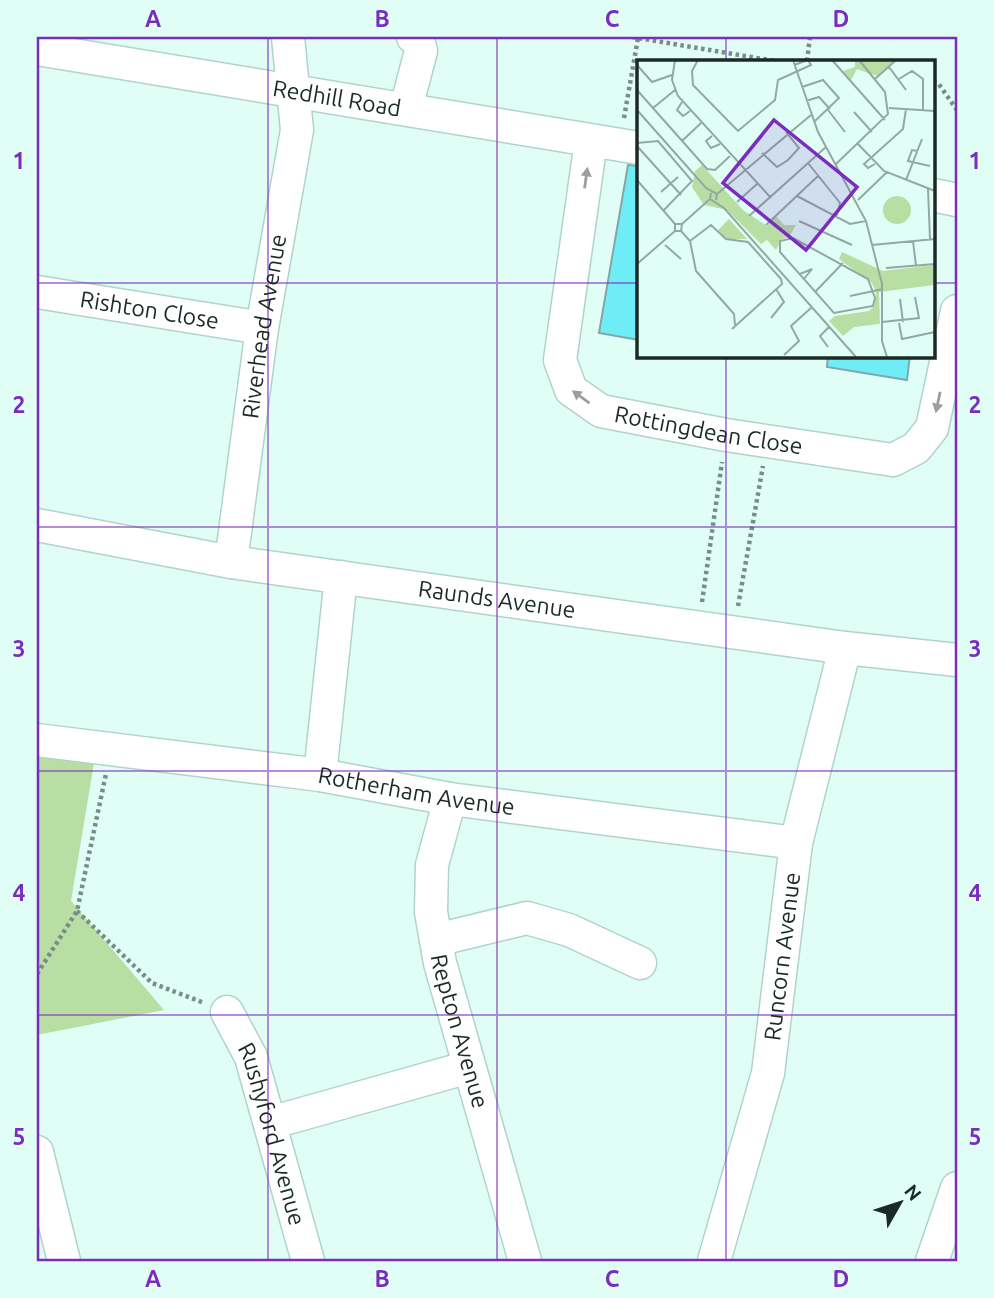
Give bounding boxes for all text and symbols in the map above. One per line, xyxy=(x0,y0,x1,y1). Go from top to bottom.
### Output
text: A xyxy=(145,6,161,31)
text: B xyxy=(374,6,390,31)
text: C xyxy=(605,6,620,31)
text: D xyxy=(833,6,849,31)
inset map xyxy=(637,60,934,357)
street label: Redhill Road xyxy=(271,75,403,121)
text: 1 xyxy=(13,148,25,173)
text: 1 xyxy=(969,148,981,173)
one-way arrow xyxy=(580,167,591,189)
street label: Riverhead Avenue xyxy=(237,232,290,420)
street label: Rishton Close xyxy=(78,286,221,333)
one-way arrow xyxy=(572,390,590,404)
one-way arrow xyxy=(932,391,943,413)
text: 2 xyxy=(13,392,25,417)
text: 2 xyxy=(969,392,981,417)
street label: Rottingdean Close xyxy=(612,401,804,458)
street label: Raunds Avenue xyxy=(417,575,577,622)
text: 3 xyxy=(13,636,25,661)
text: 3 xyxy=(969,636,981,661)
street label: Rotherham Avenue xyxy=(316,762,516,819)
street label: Runcorn Avenue xyxy=(759,871,804,1042)
text: 4 xyxy=(13,880,26,905)
text: 4 xyxy=(969,880,982,905)
street label: Repton Avenue xyxy=(427,952,494,1111)
street label: Rushyford Avenue xyxy=(234,1038,310,1228)
text: 5 xyxy=(13,1124,25,1149)
text: 5 xyxy=(969,1124,981,1149)
north arrow xyxy=(864,1168,934,1238)
text: N xyxy=(900,1180,926,1205)
text: A xyxy=(145,1266,161,1291)
text: B xyxy=(374,1266,390,1291)
text: C xyxy=(605,1266,620,1291)
text: D xyxy=(833,1266,849,1291)

